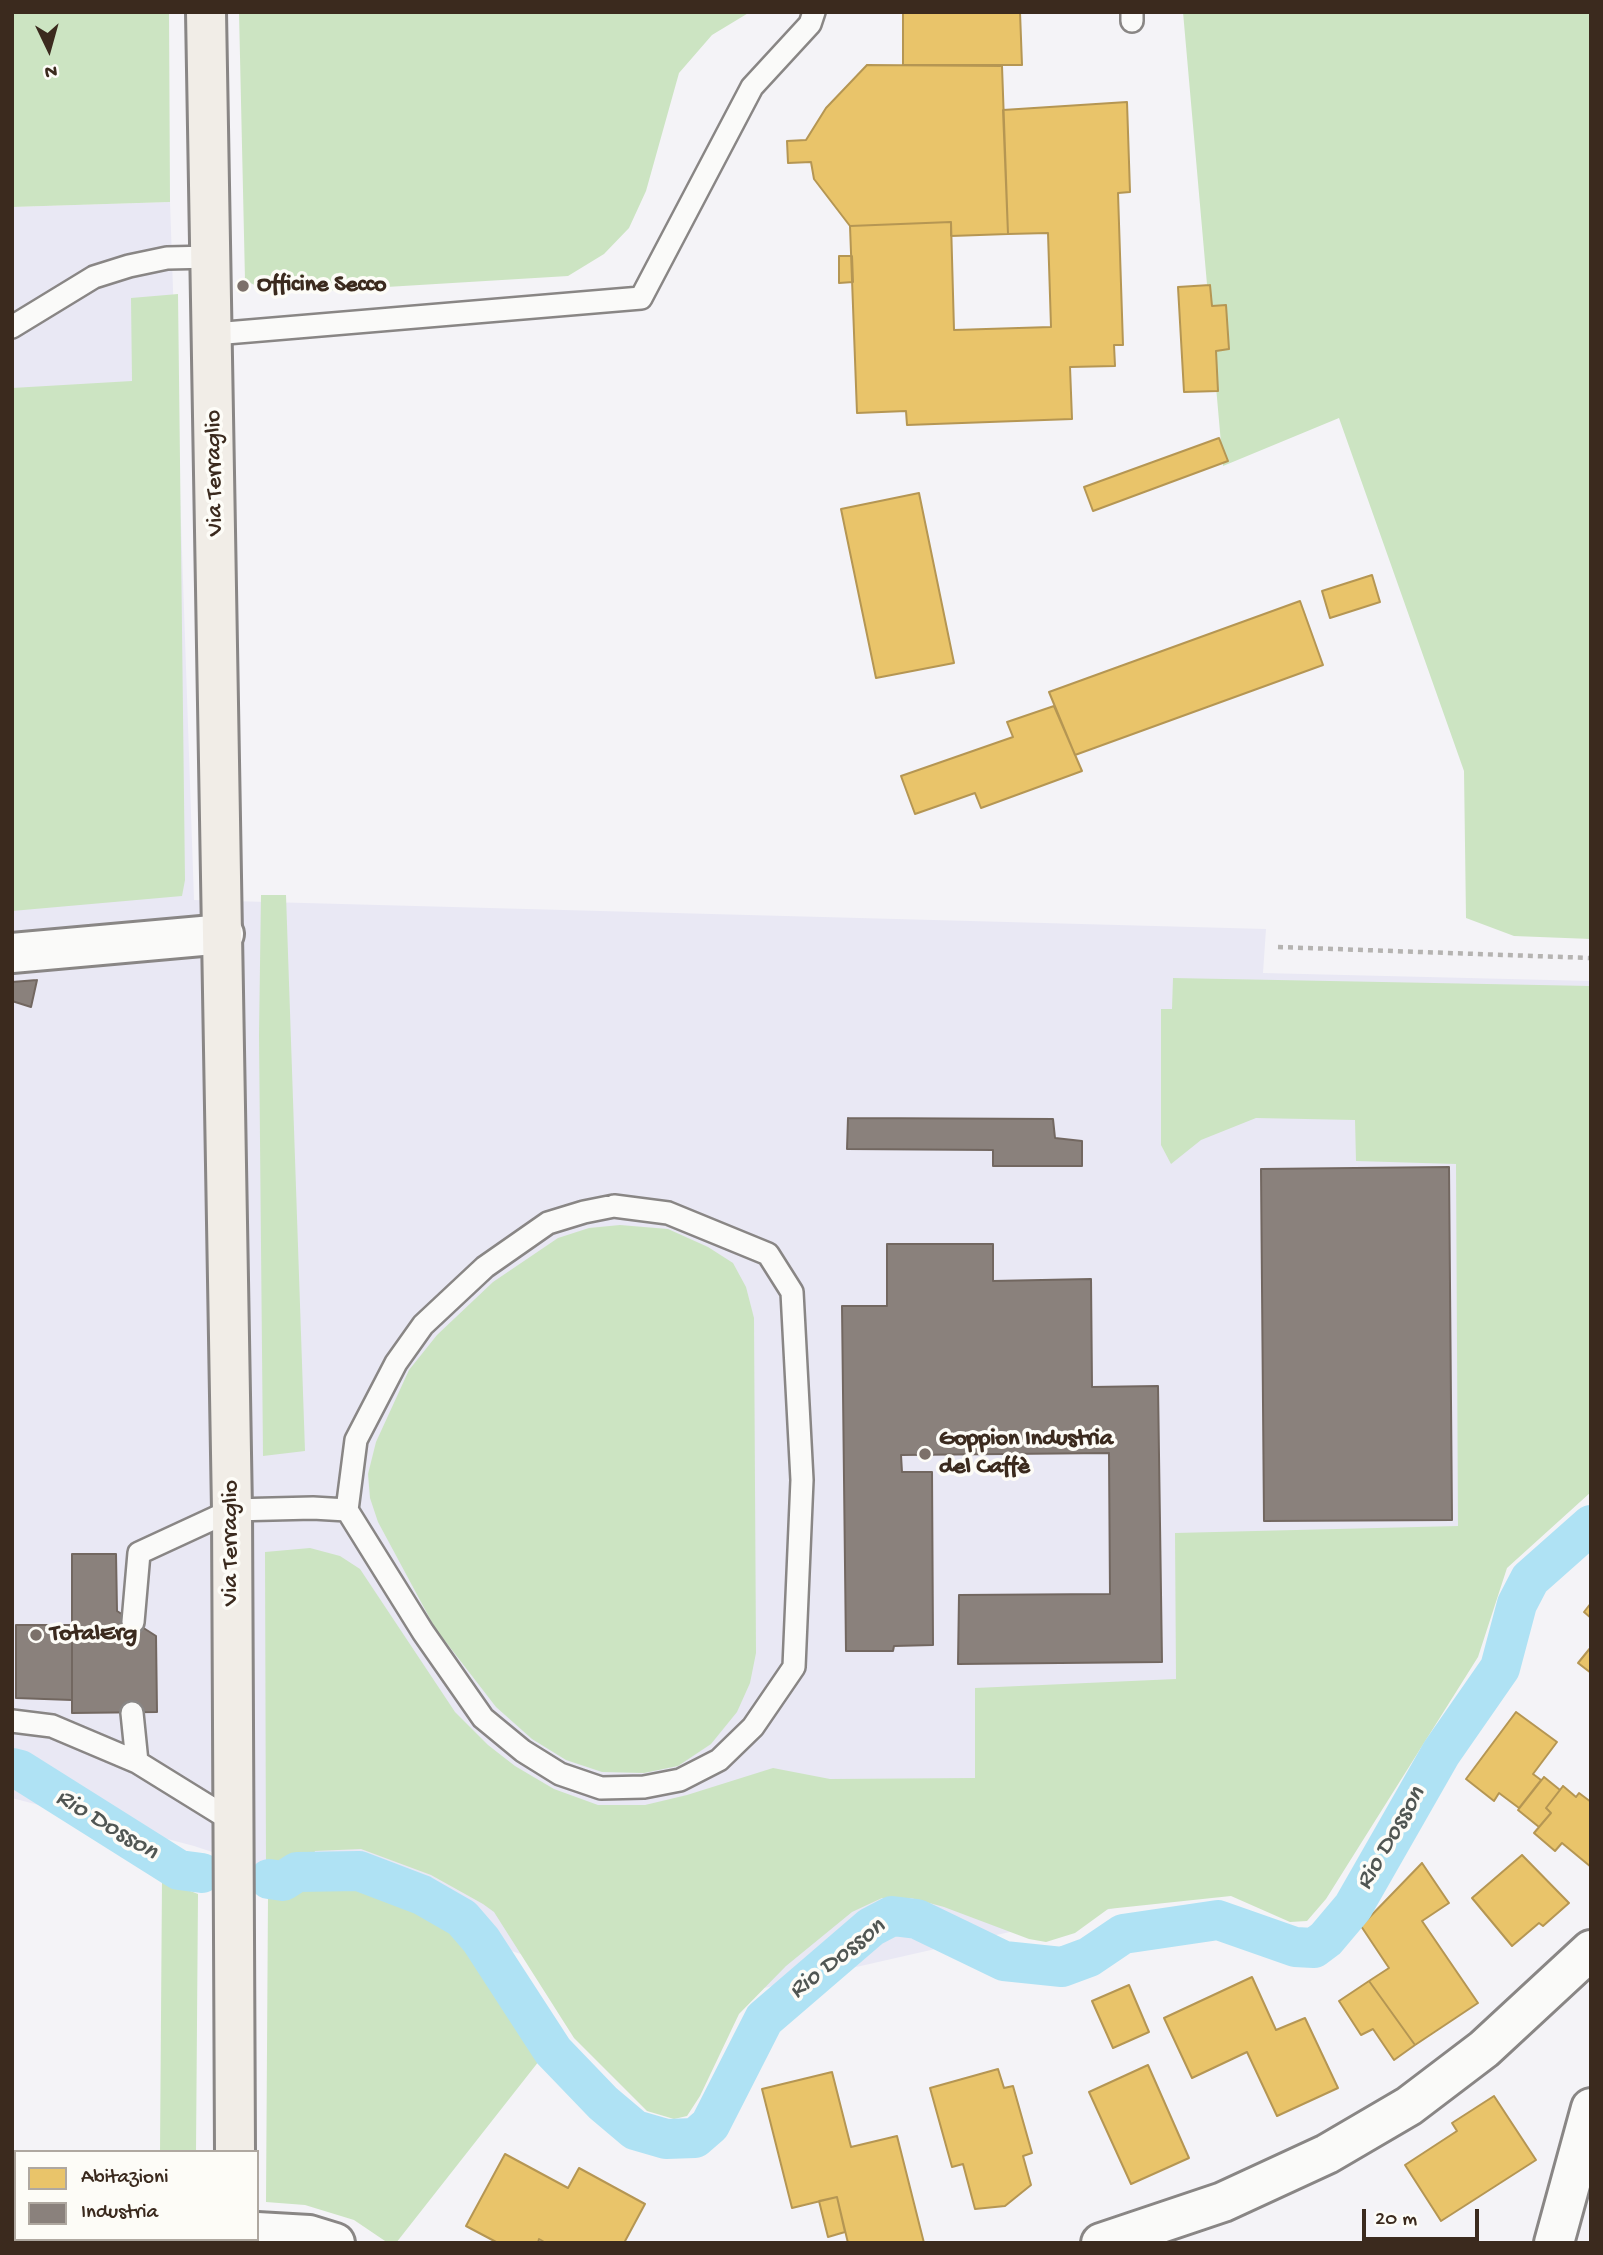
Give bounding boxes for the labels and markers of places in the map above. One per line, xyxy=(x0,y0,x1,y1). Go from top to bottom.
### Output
place label: Officine Secco xyxy=(257,272,386,300)
marker: Officine Secco xyxy=(235,278,251,294)
place label: Goppion Industria del Caffè xyxy=(939,1426,1113,1482)
marker: Goppion Industria del Caffè xyxy=(917,1446,933,1462)
place label: TotalErg xyxy=(50,1621,137,1649)
marker: TotalErg xyxy=(28,1627,44,1643)

